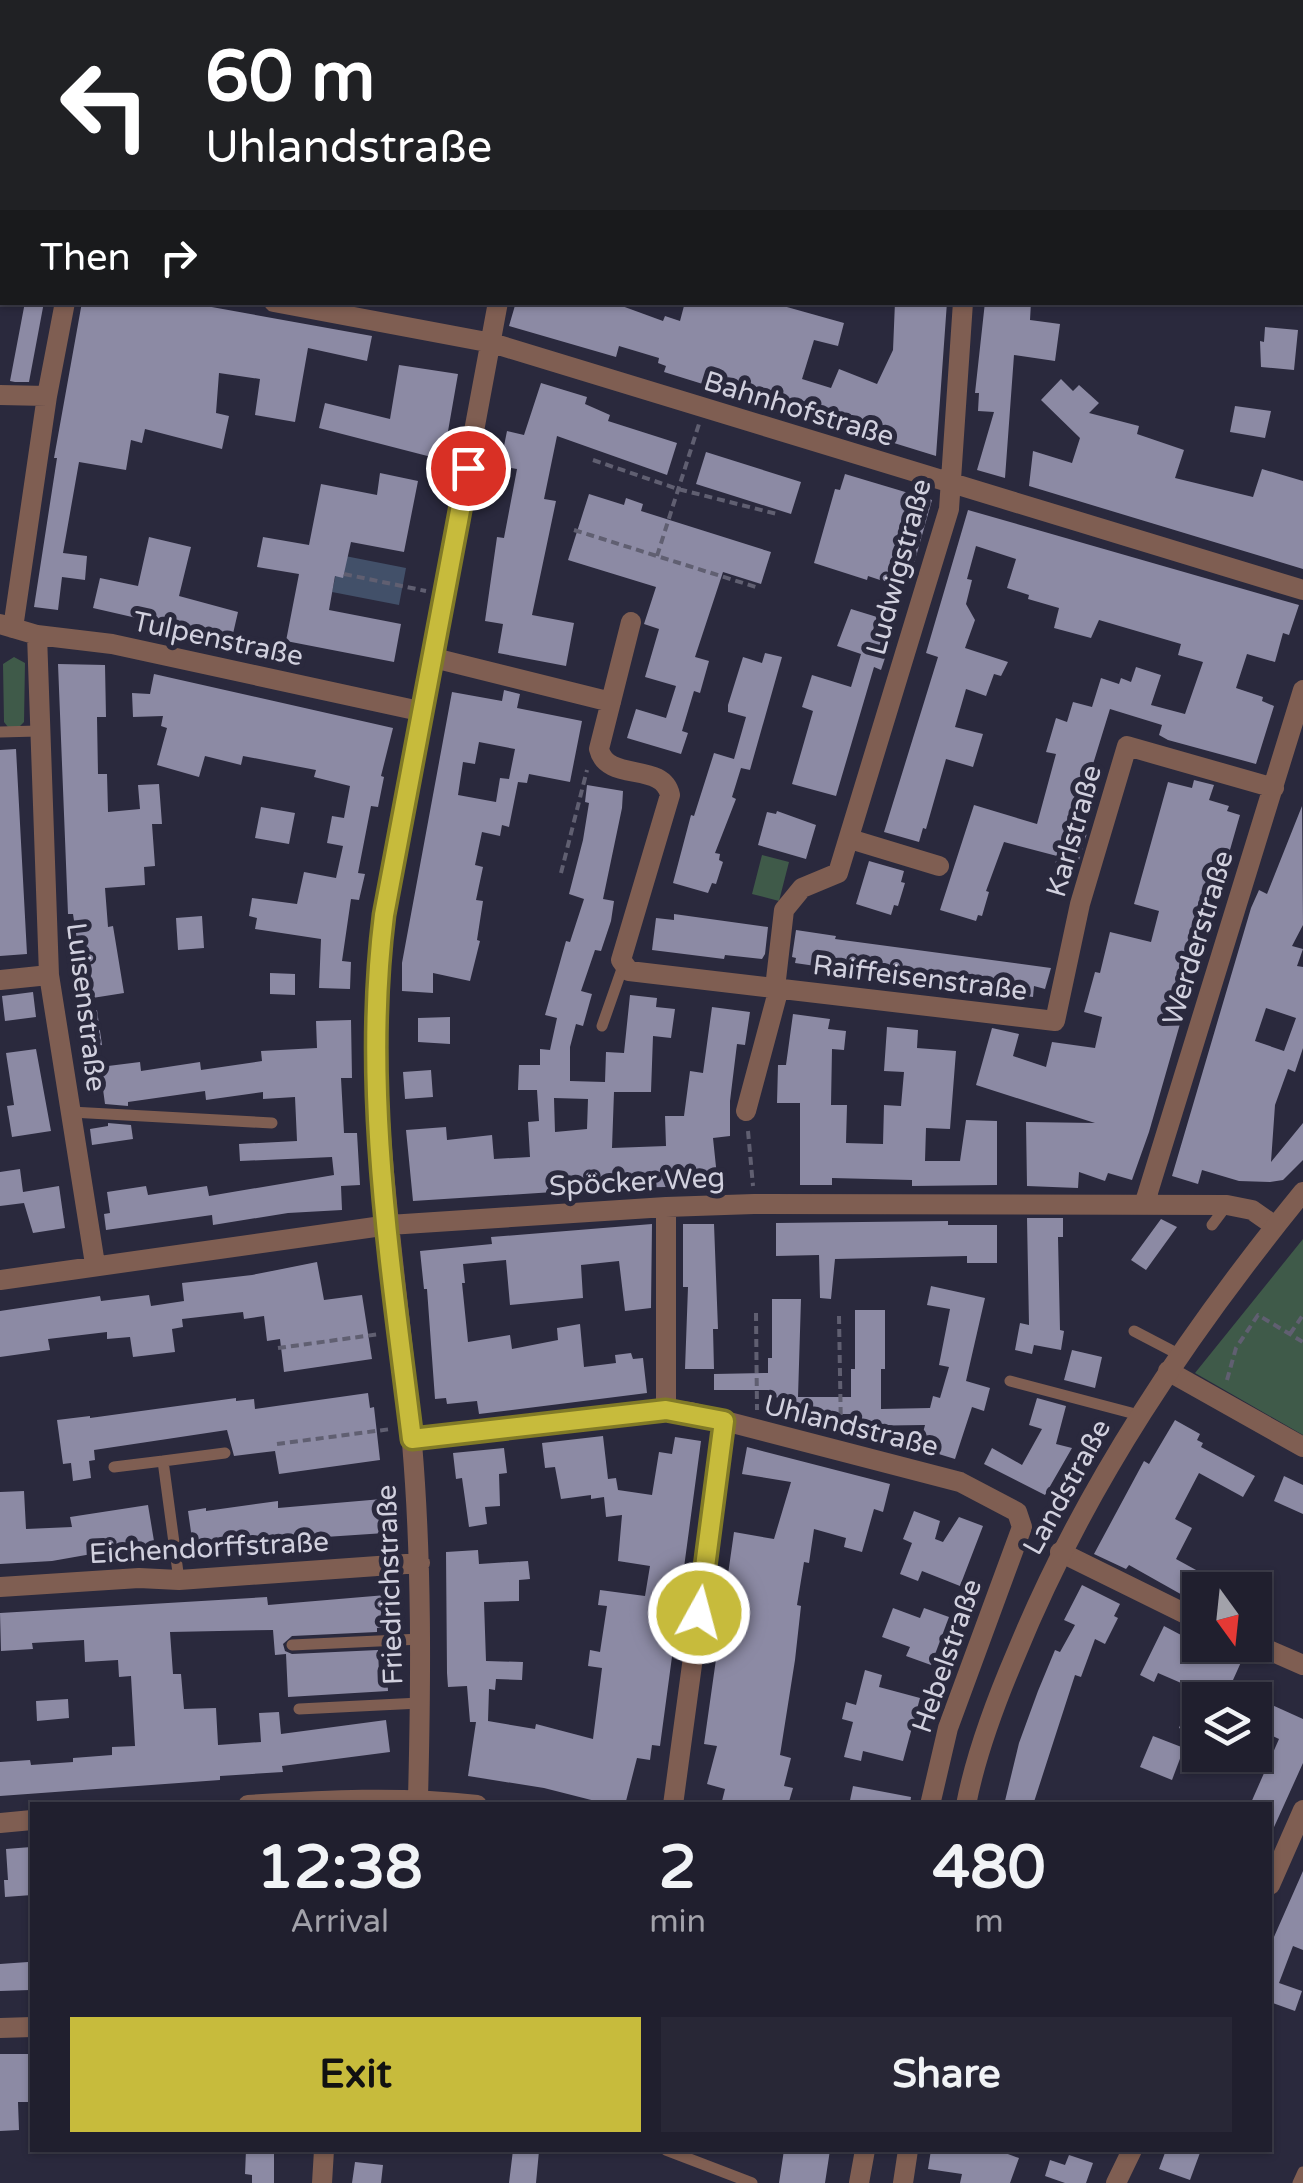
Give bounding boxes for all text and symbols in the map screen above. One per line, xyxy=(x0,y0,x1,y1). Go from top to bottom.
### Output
text: 60 m xyxy=(205,36,375,120)
icon: left xyxy=(40,40,170,170)
text: Uhlandstraße xyxy=(205,121,492,175)
icon: right xyxy=(151,230,206,285)
text: Then xyxy=(40,235,131,281)
street label: Bahnhofstraße xyxy=(700,364,898,454)
pin xyxy=(426,426,511,511)
icon: arrive xyxy=(441,441,496,496)
street label: Ludwigstraße xyxy=(859,475,939,659)
street label: Tulpenstraße xyxy=(130,604,306,674)
street label: Karlstraße xyxy=(1039,761,1109,901)
street label: Werderstraße xyxy=(1155,847,1241,1029)
street label: Luisenstraße xyxy=(59,921,113,1093)
street label: Raiffeisenstraße xyxy=(811,948,1029,1008)
street label: Spöcker Weg xyxy=(548,1160,726,1204)
street label: Uhlandstraße xyxy=(760,1388,942,1464)
street label: Landstraße xyxy=(1016,1413,1118,1561)
street label: Friedrichstraße xyxy=(370,1484,410,1686)
street label: Eichendorffstraße xyxy=(88,1525,330,1571)
position arrow xyxy=(647,1561,751,1665)
north arrow xyxy=(1182,1572,1272,1662)
map controls xyxy=(1182,1572,1272,1772)
street label: Hebelstraße xyxy=(905,1575,989,1737)
button: layers xyxy=(1182,1682,1272,1772)
text: 12:38 xyxy=(256,1832,423,1904)
text: 2 xyxy=(659,1832,696,1904)
text: 480 xyxy=(932,1832,1046,1904)
text: Arrival xyxy=(290,1903,389,1941)
text: min xyxy=(649,1903,706,1941)
text: m xyxy=(974,1903,1004,1941)
button: Exit xyxy=(70,2017,641,2132)
button: Share xyxy=(661,2017,1232,2132)

